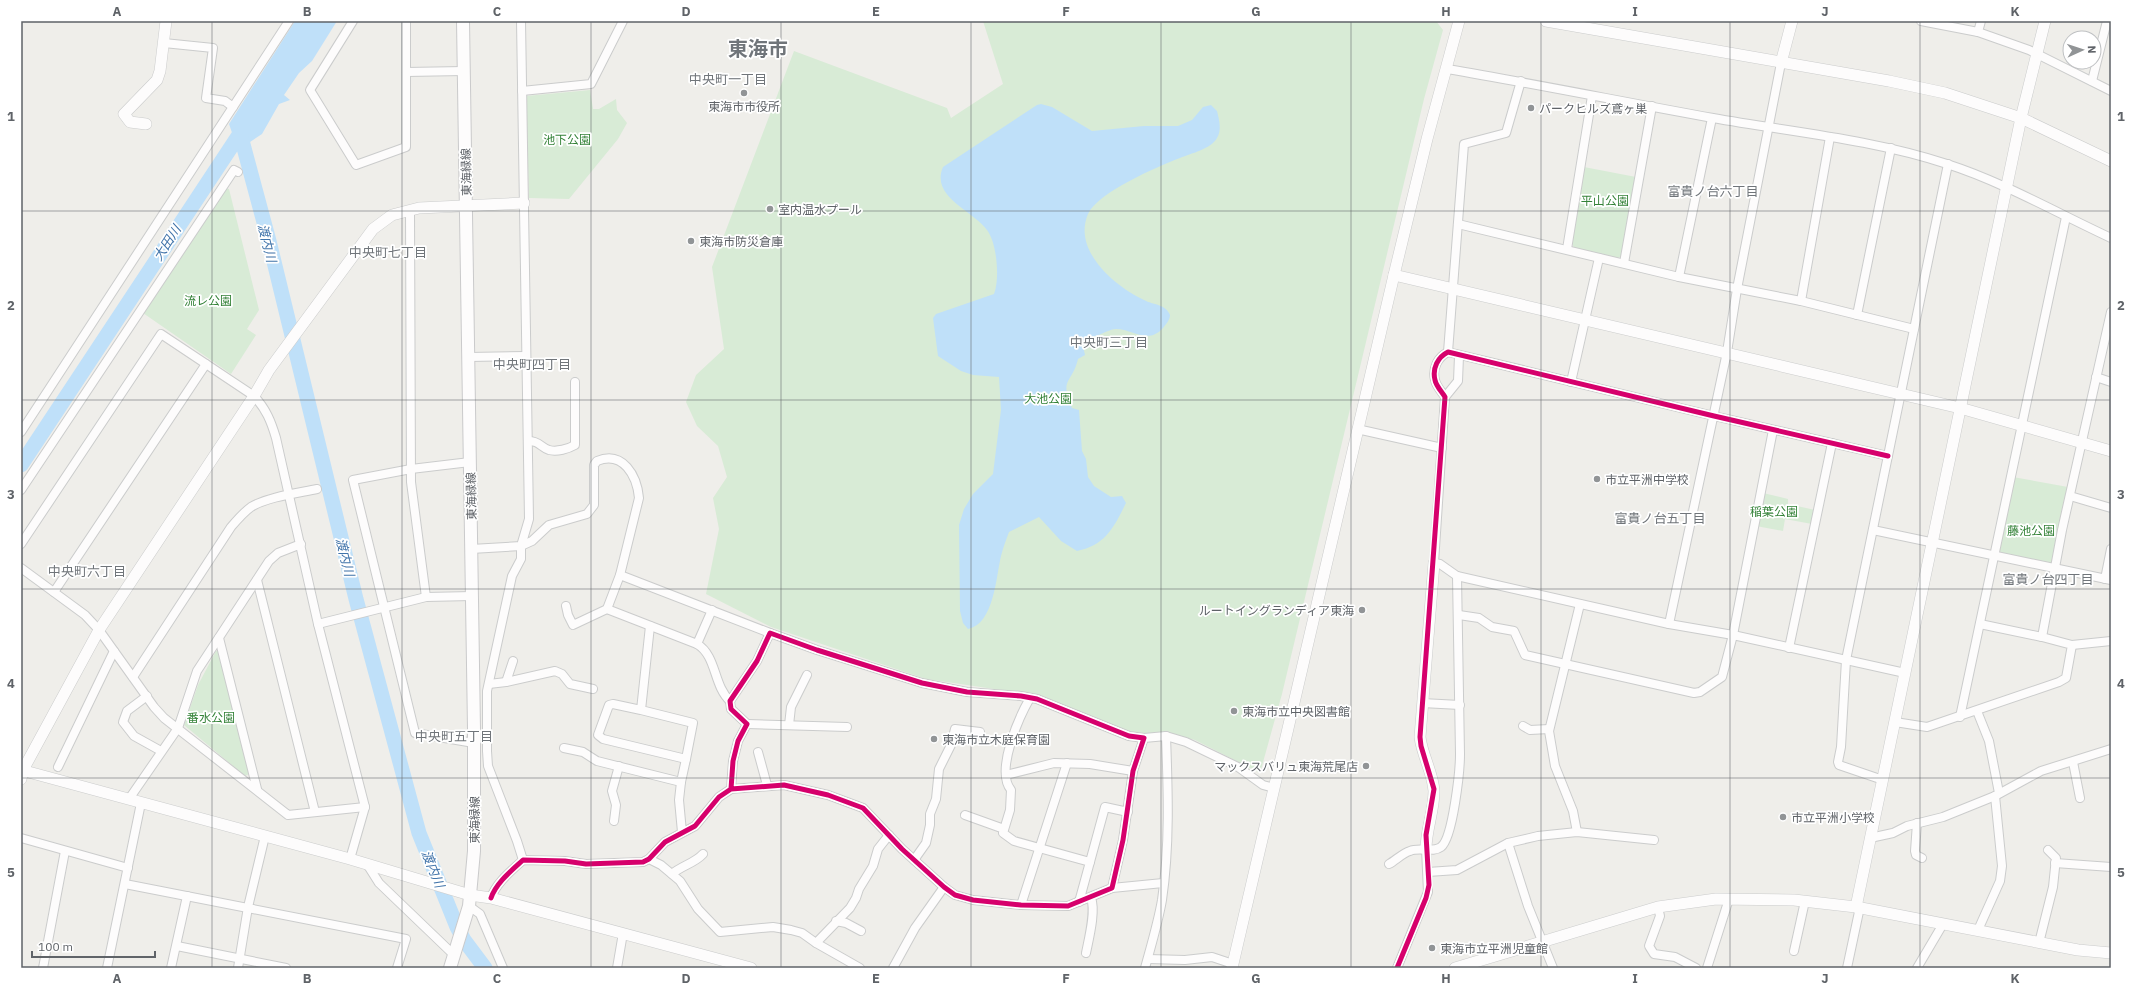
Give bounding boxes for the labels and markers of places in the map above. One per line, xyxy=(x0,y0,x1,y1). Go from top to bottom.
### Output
marker: 東海市市役所 xyxy=(739,88,749,98)
place label: 東海市市役所 xyxy=(708,99,780,114)
place label: パークヒルズ鳶ヶ巣 xyxy=(1539,101,1647,116)
marker: パークヒルズ鳶ヶ巣 xyxy=(1526,103,1536,113)
place label: 室内温水プール xyxy=(778,202,862,217)
marker: 室内温水プール xyxy=(765,204,775,214)
place label: 東海市防災倉庫 xyxy=(699,234,783,249)
marker: 東海市防災倉庫 xyxy=(686,236,696,246)
place label: 市立平洲中学校 xyxy=(1605,472,1689,487)
marker: 市立平洲中学校 xyxy=(1592,474,1602,484)
place label: ルートイングランディア東海 xyxy=(1199,603,1354,618)
marker: ルートイングランディア東海 xyxy=(1357,605,1367,615)
place label: 東海市立中央図書館 xyxy=(1242,704,1350,719)
marker: 東海市立中央図書館 xyxy=(1229,706,1239,716)
place label: 東海市立木庭保育園 xyxy=(942,732,1050,747)
marker: 東海市立木庭保育園 xyxy=(929,734,939,744)
place label: マックスバリュ東海荒尾店 xyxy=(1214,759,1358,774)
marker: マックスバリュ東海荒尾店 xyxy=(1361,761,1371,771)
place label: 市立平洲小学校 xyxy=(1791,810,1875,825)
marker: 市立平洲小学校 xyxy=(1778,812,1788,822)
place label: 東海市立平洲児童館 xyxy=(1440,941,1548,956)
marker: 東海市立平洲児童館 xyxy=(1427,943,1437,953)

